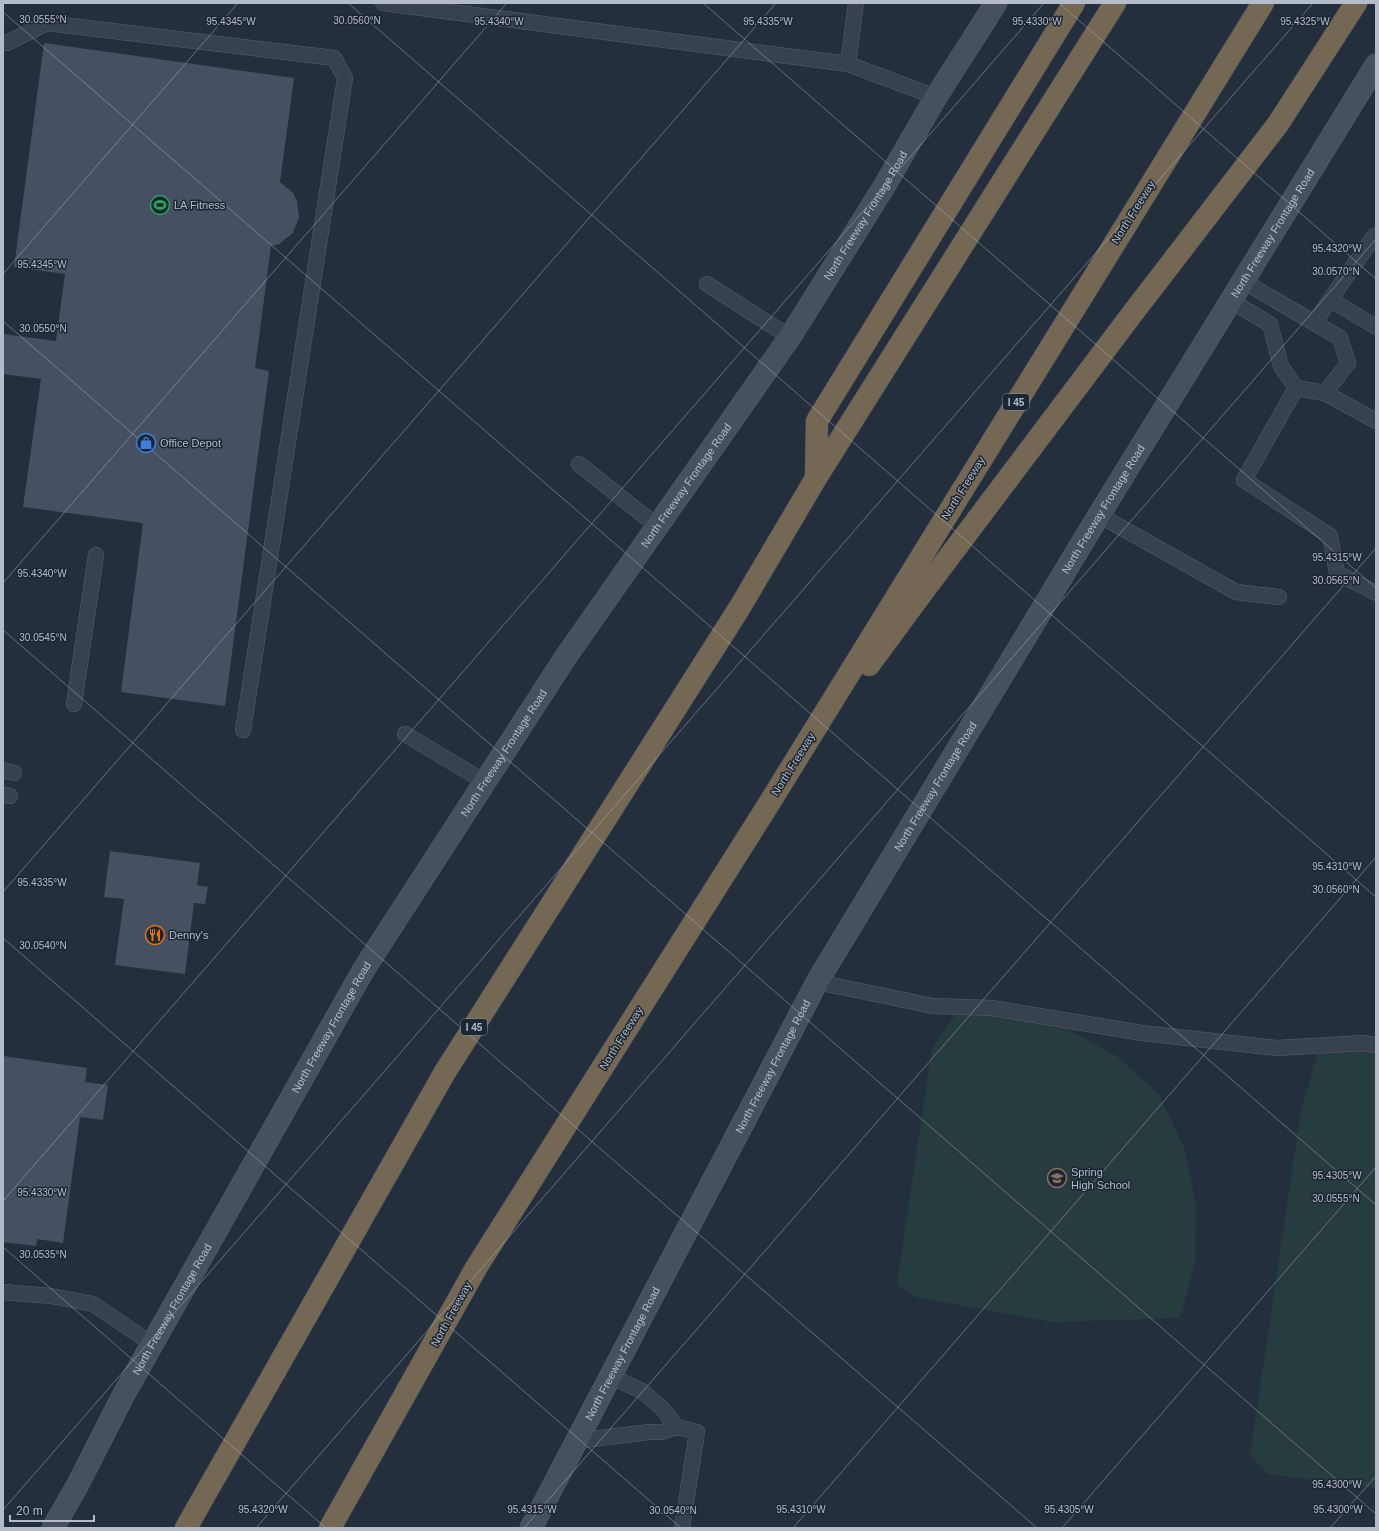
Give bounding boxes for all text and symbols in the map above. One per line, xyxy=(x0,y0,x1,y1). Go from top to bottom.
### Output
text: 30.0555°N xyxy=(19,14,67,25)
text: 30.0560°N xyxy=(333,15,381,26)
text: 95.4345°W xyxy=(206,16,256,27)
text: 95.4340°W xyxy=(474,16,524,27)
text: 95.4335°W xyxy=(743,16,793,27)
text: 95.4330°W xyxy=(1012,16,1062,27)
text: 95.4325°W xyxy=(1280,16,1330,27)
street label: North Freeway Frontage Road xyxy=(821,149,909,282)
street label: North Freeway Frontage Road xyxy=(1228,167,1317,300)
street label: North Freeway xyxy=(1109,178,1157,246)
sports icon: LA Fitness xyxy=(149,194,171,216)
place label: LA Fitness xyxy=(174,199,226,211)
text: 95.4320°W xyxy=(1312,243,1362,254)
text: 95.4345°W xyxy=(17,259,67,270)
text: 30.0570°N xyxy=(1312,266,1360,277)
text: 30.0550°N xyxy=(19,323,67,334)
road number: I 45 xyxy=(1003,394,1029,410)
street label: North Freeway Frontage Road xyxy=(638,421,734,550)
shop icon: Office Depot xyxy=(135,432,157,454)
place label: Office Depot xyxy=(160,437,221,449)
street label: North Freeway Frontage Road xyxy=(1059,442,1147,576)
street label: North Freeway xyxy=(939,454,987,522)
text: 95.4315°W xyxy=(1312,552,1362,563)
text: 95.4340°W xyxy=(17,568,67,579)
text: 30.0565°N xyxy=(1312,575,1360,586)
text: 30.0545°N xyxy=(19,632,67,643)
street label: North Freeway Frontage Road xyxy=(458,687,549,819)
street label: North Freeway Frontage Road xyxy=(892,720,979,853)
street label: North Freeway xyxy=(769,730,817,798)
text: 95.4310°W xyxy=(1312,861,1362,872)
text: 95.4335°W xyxy=(17,877,67,888)
text: 30.0560°N xyxy=(1312,884,1360,895)
restaurant icon: Denny's xyxy=(144,924,166,946)
place label: Denny's xyxy=(169,929,209,941)
text: 30.0540°N xyxy=(19,940,67,951)
street label: North Freeway Frontage Road xyxy=(289,959,373,1095)
street label: North Freeway Frontage Road xyxy=(733,998,813,1135)
street label: North Freeway xyxy=(597,1004,645,1072)
road number: I 45 xyxy=(461,1019,487,1035)
place label: Spring High School xyxy=(1071,1166,1130,1191)
school or university icon: Spring High School xyxy=(1046,1167,1068,1189)
text: 95.4305°W xyxy=(1312,1170,1362,1181)
text: 95.4330°W xyxy=(17,1187,67,1198)
text: 30.0555°N xyxy=(1312,1193,1360,1204)
street label: North Freeway Frontage Road xyxy=(130,1242,214,1377)
text: 30.0535°N xyxy=(19,1249,67,1260)
street label: North Freeway xyxy=(428,1279,474,1348)
street label: North Freeway Frontage Road xyxy=(583,1285,662,1422)
text: 95.4300°W xyxy=(1312,1479,1362,1490)
scale bar xyxy=(10,1497,94,1523)
text: 20 m xyxy=(16,1504,43,1518)
text: 95.4320°W xyxy=(238,1504,288,1515)
text: 95.4315°W xyxy=(507,1504,557,1515)
text: 95.4310°W xyxy=(776,1504,826,1515)
text: 95.4305°W xyxy=(1044,1504,1094,1515)
text: 95.4300°W xyxy=(1313,1504,1363,1515)
text: 30.0540°N xyxy=(649,1505,697,1516)

